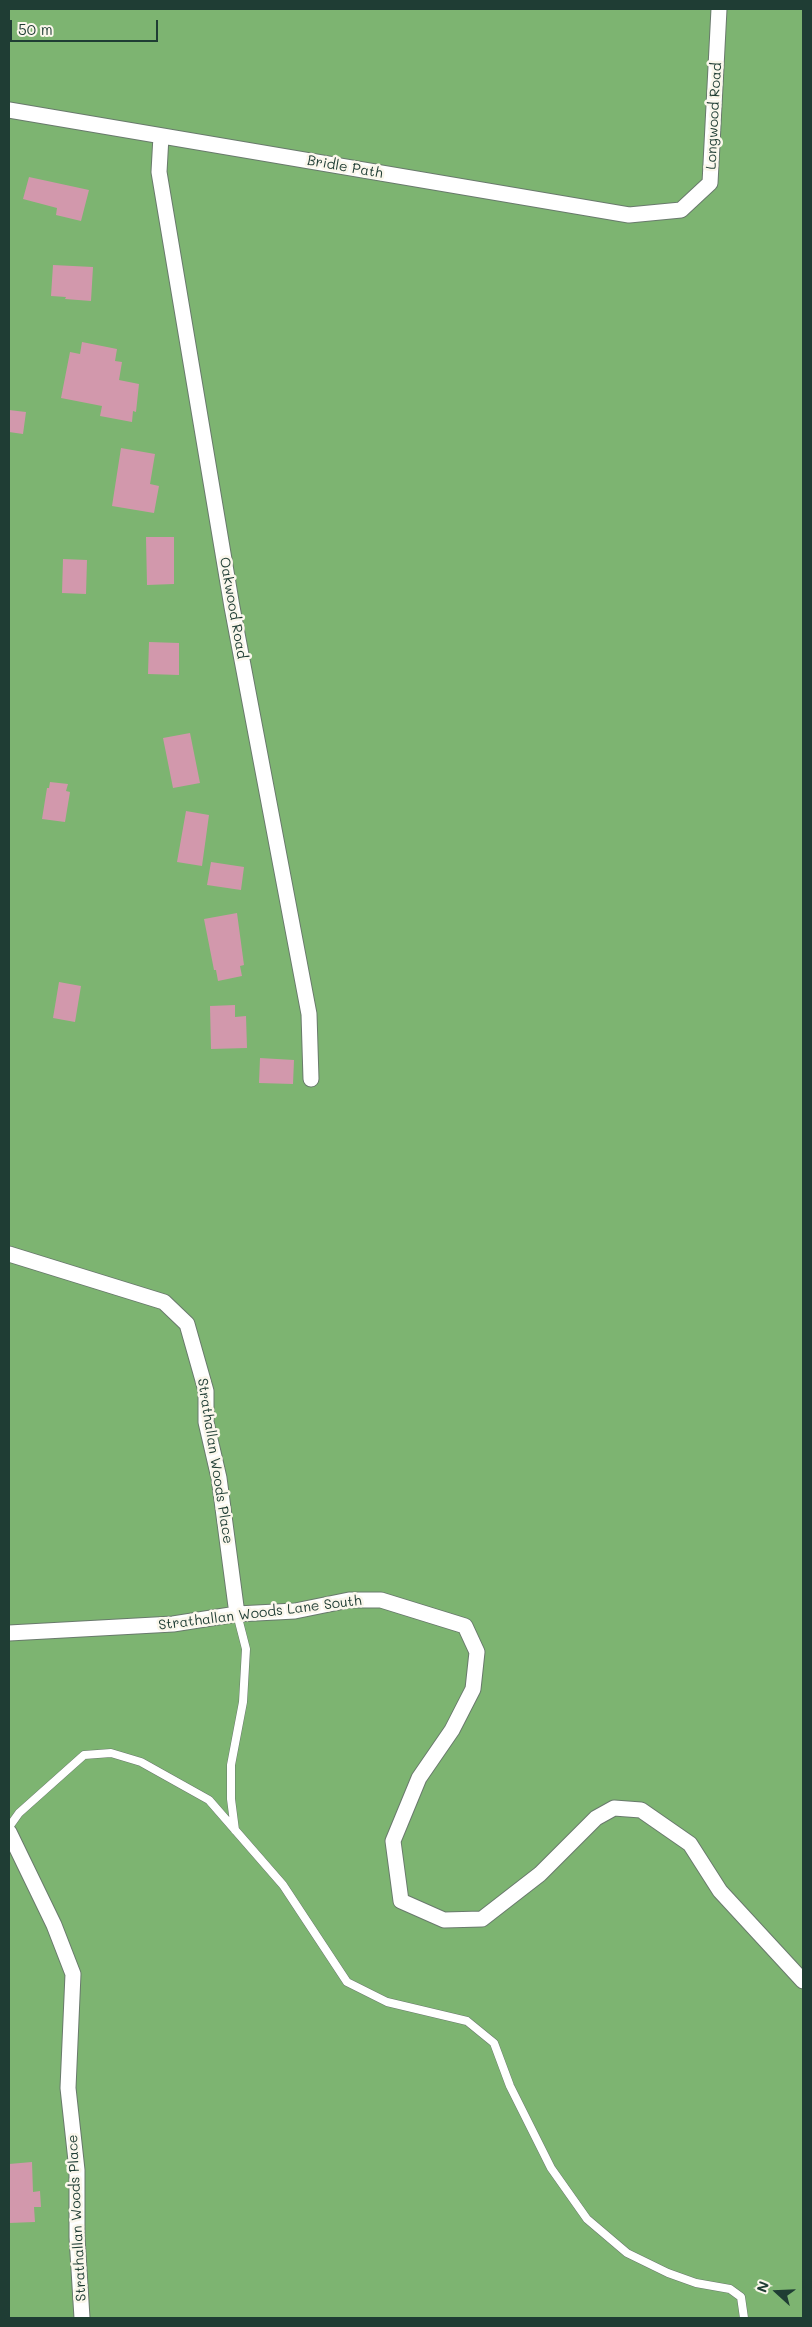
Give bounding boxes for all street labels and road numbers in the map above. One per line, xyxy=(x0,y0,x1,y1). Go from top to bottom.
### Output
street label: Longwood Road xyxy=(703,62,725,170)
street label: Bridle Path xyxy=(306,152,384,182)
street label: Oakwood Road xyxy=(216,556,250,660)
street label: Strathallan Woods Place xyxy=(194,1377,236,1545)
street label: Strathallan Woods Lane South xyxy=(157,1592,363,1634)
street label: Strathallan Woods Place xyxy=(64,2134,90,2302)

